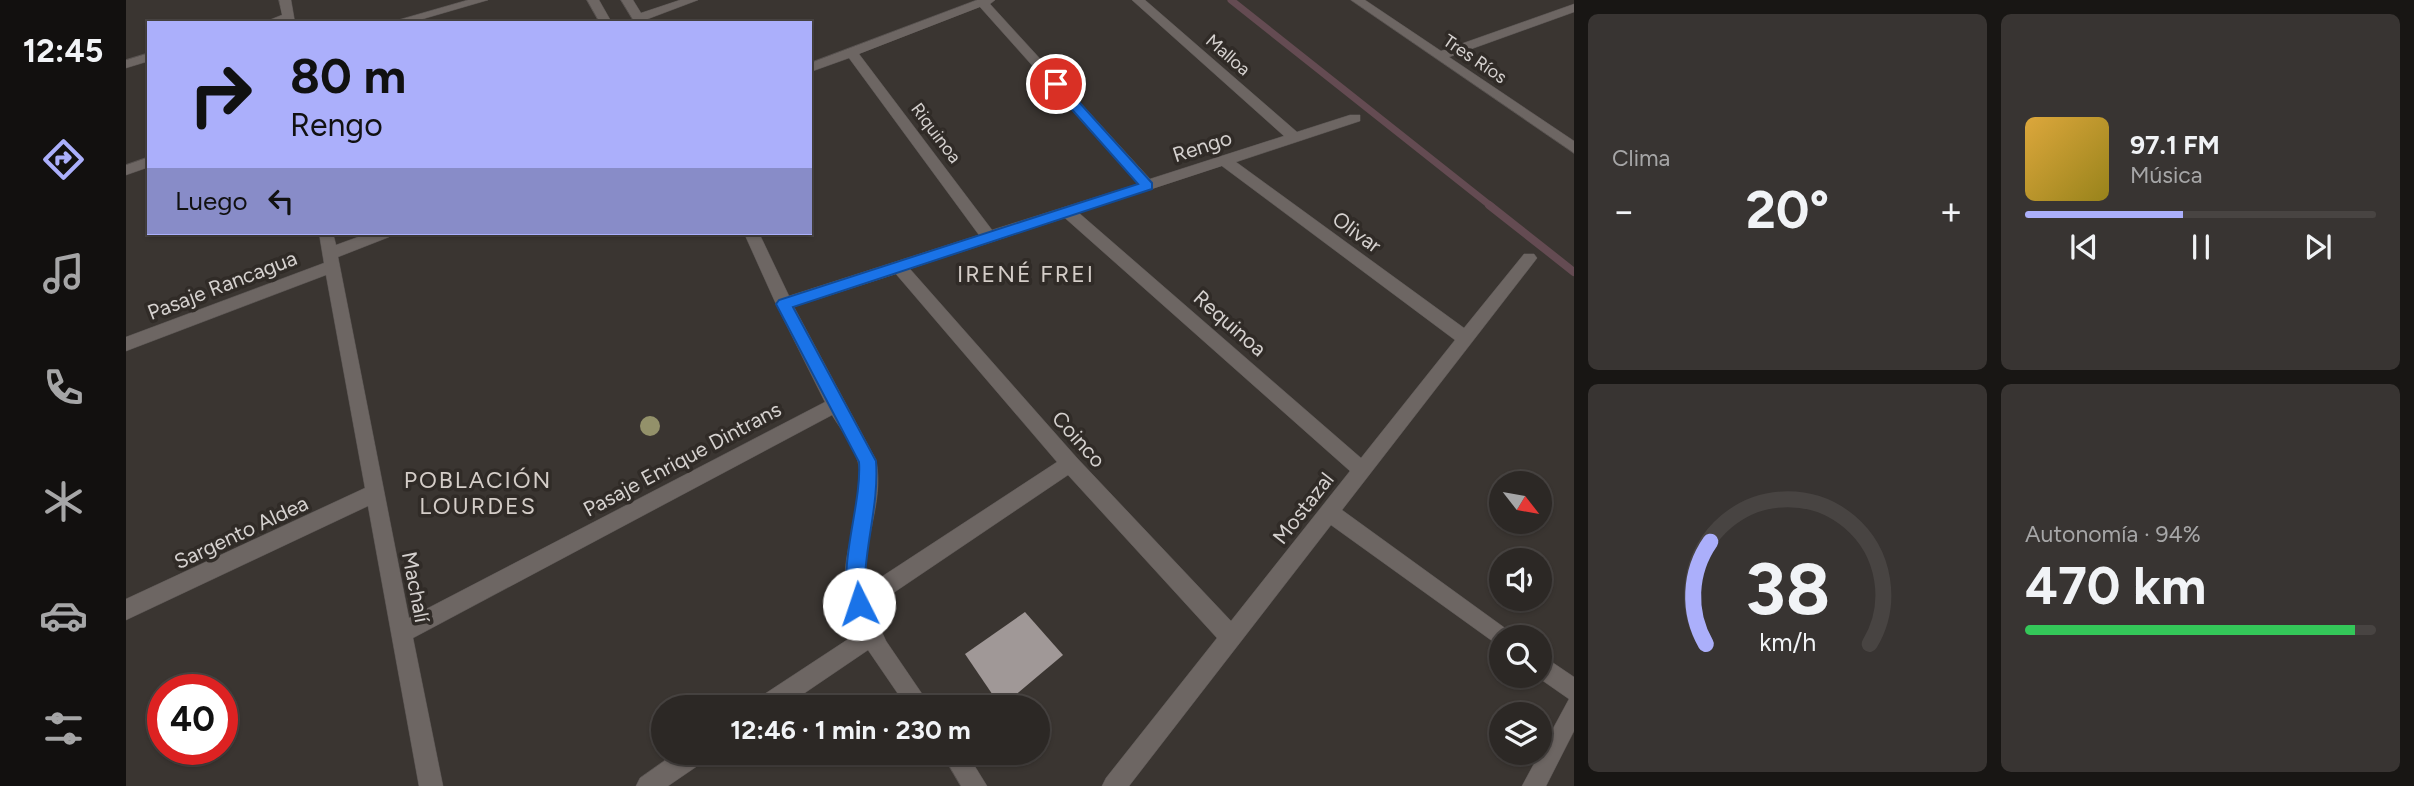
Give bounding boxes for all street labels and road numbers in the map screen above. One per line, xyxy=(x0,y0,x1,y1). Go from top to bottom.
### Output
street label: Malloa xyxy=(1201,30,1255,80)
street label: Tres Ríos xyxy=(1439,30,1511,88)
street label: Riquinoa xyxy=(906,99,966,167)
street label: Rengo xyxy=(1169,125,1235,167)
street label: Olivar xyxy=(1328,206,1386,258)
street label: Pasaje Rancagua xyxy=(144,245,300,325)
street label: Requinoa xyxy=(1189,285,1271,361)
street label: Pasaje Enrique Dintrans xyxy=(579,396,785,522)
street label: Coinco xyxy=(1047,406,1111,472)
street label: Mostazal xyxy=(1267,467,1339,549)
street label: Sargento Aldea xyxy=(170,490,312,574)
street label: Machalí xyxy=(397,549,435,626)

